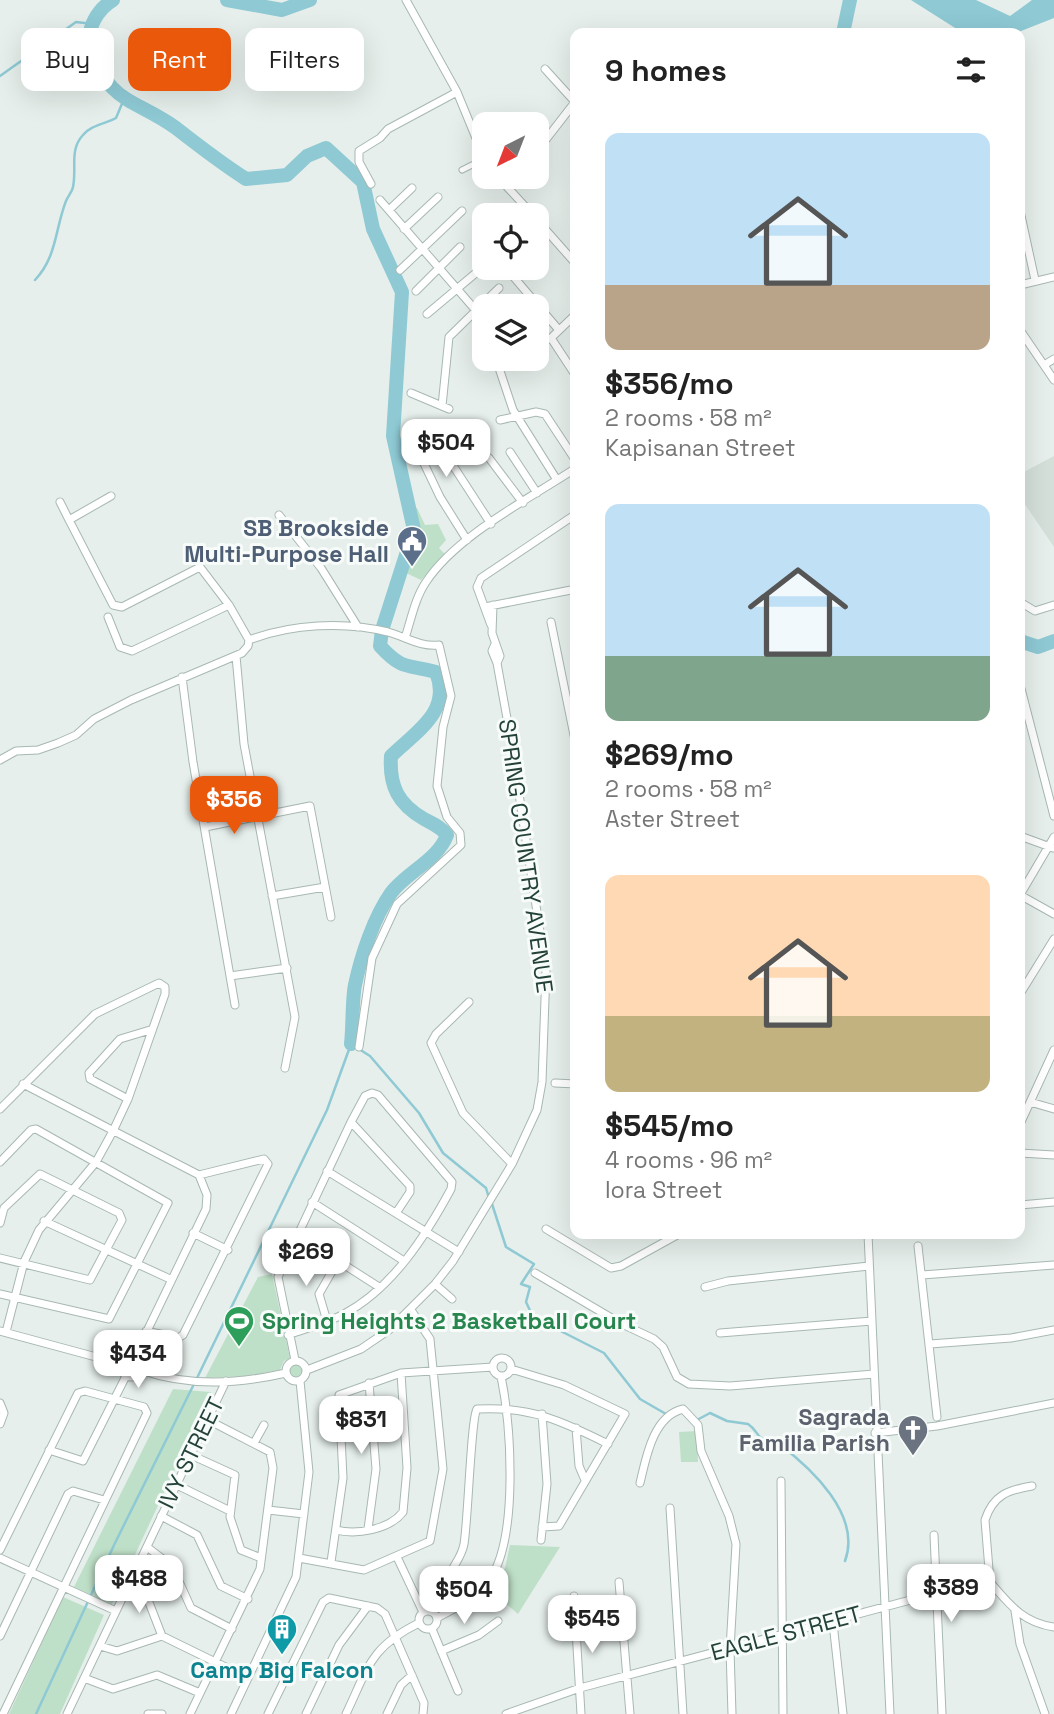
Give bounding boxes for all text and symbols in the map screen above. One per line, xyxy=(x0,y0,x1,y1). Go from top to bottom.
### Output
chip: Buy xyxy=(21,28,114,91)
chip: Rent xyxy=(128,28,231,91)
chip: Filters xyxy=(245,28,364,91)
text: 9 homes xyxy=(605,51,727,90)
icon: filters xyxy=(952,51,990,89)
north arrow xyxy=(472,112,550,189)
map controls xyxy=(472,112,549,371)
icon: home xyxy=(735,178,861,304)
button: locate xyxy=(472,203,549,280)
button: layers xyxy=(472,294,549,371)
text: $356/mo xyxy=(605,364,734,403)
text: 2 rooms · 58 m² xyxy=(605,403,772,433)
pin: $504 xyxy=(405,420,487,479)
text: $504 xyxy=(417,427,475,457)
text: Kapisanan Street xyxy=(605,433,796,463)
place label: SB Brookside Multi-Purpose Hall xyxy=(184,513,389,569)
public building icon: SB Brookside Multi-Purpose Hall xyxy=(395,524,429,568)
icon: home xyxy=(735,549,861,675)
street label: SPRING COUNTRY AVENUE xyxy=(492,717,560,995)
text: $269/mo xyxy=(605,735,734,774)
text: 2 rooms · 58 m² xyxy=(605,774,772,804)
pin: $356 xyxy=(193,776,275,836)
text: $356 xyxy=(206,784,262,814)
text: Aster Street xyxy=(605,804,740,834)
icon: home xyxy=(735,920,861,1046)
text: $545/mo xyxy=(605,1106,734,1145)
text: 4 rooms · 96 m² xyxy=(605,1145,772,1175)
text: Iora Street xyxy=(605,1175,723,1205)
pin: $269 xyxy=(265,1228,347,1288)
text: $269 xyxy=(278,1236,334,1266)
sports icon: Spring Heights 2 Basketball Court xyxy=(222,1304,256,1348)
place label: Spring Heights 2 Basketball Court xyxy=(262,1306,636,1336)
pin: $434 xyxy=(97,1330,179,1390)
text: $434 xyxy=(109,1338,167,1368)
street label: IVY STREET xyxy=(151,1392,231,1514)
pin: $831 xyxy=(320,1396,402,1456)
place label: Sagrada Familia Parish xyxy=(739,1402,890,1458)
text: $831 xyxy=(335,1404,387,1434)
church icon: Sagrada Familia Parish xyxy=(896,1413,930,1457)
pin: $488 xyxy=(98,1556,180,1615)
text: $488 xyxy=(111,1563,167,1593)
pin: $389 xyxy=(910,1564,992,1624)
pin: $504 xyxy=(423,1566,505,1626)
text: $389 xyxy=(923,1572,979,1602)
text: $504 xyxy=(435,1574,493,1604)
pin: $545 xyxy=(551,1596,633,1655)
street label: EAGLE STREET xyxy=(707,1598,865,1668)
text: $545 xyxy=(564,1603,620,1633)
building icon: Camp Big Falcon xyxy=(265,1612,299,1656)
place label: Camp Big Falcon xyxy=(190,1655,374,1685)

